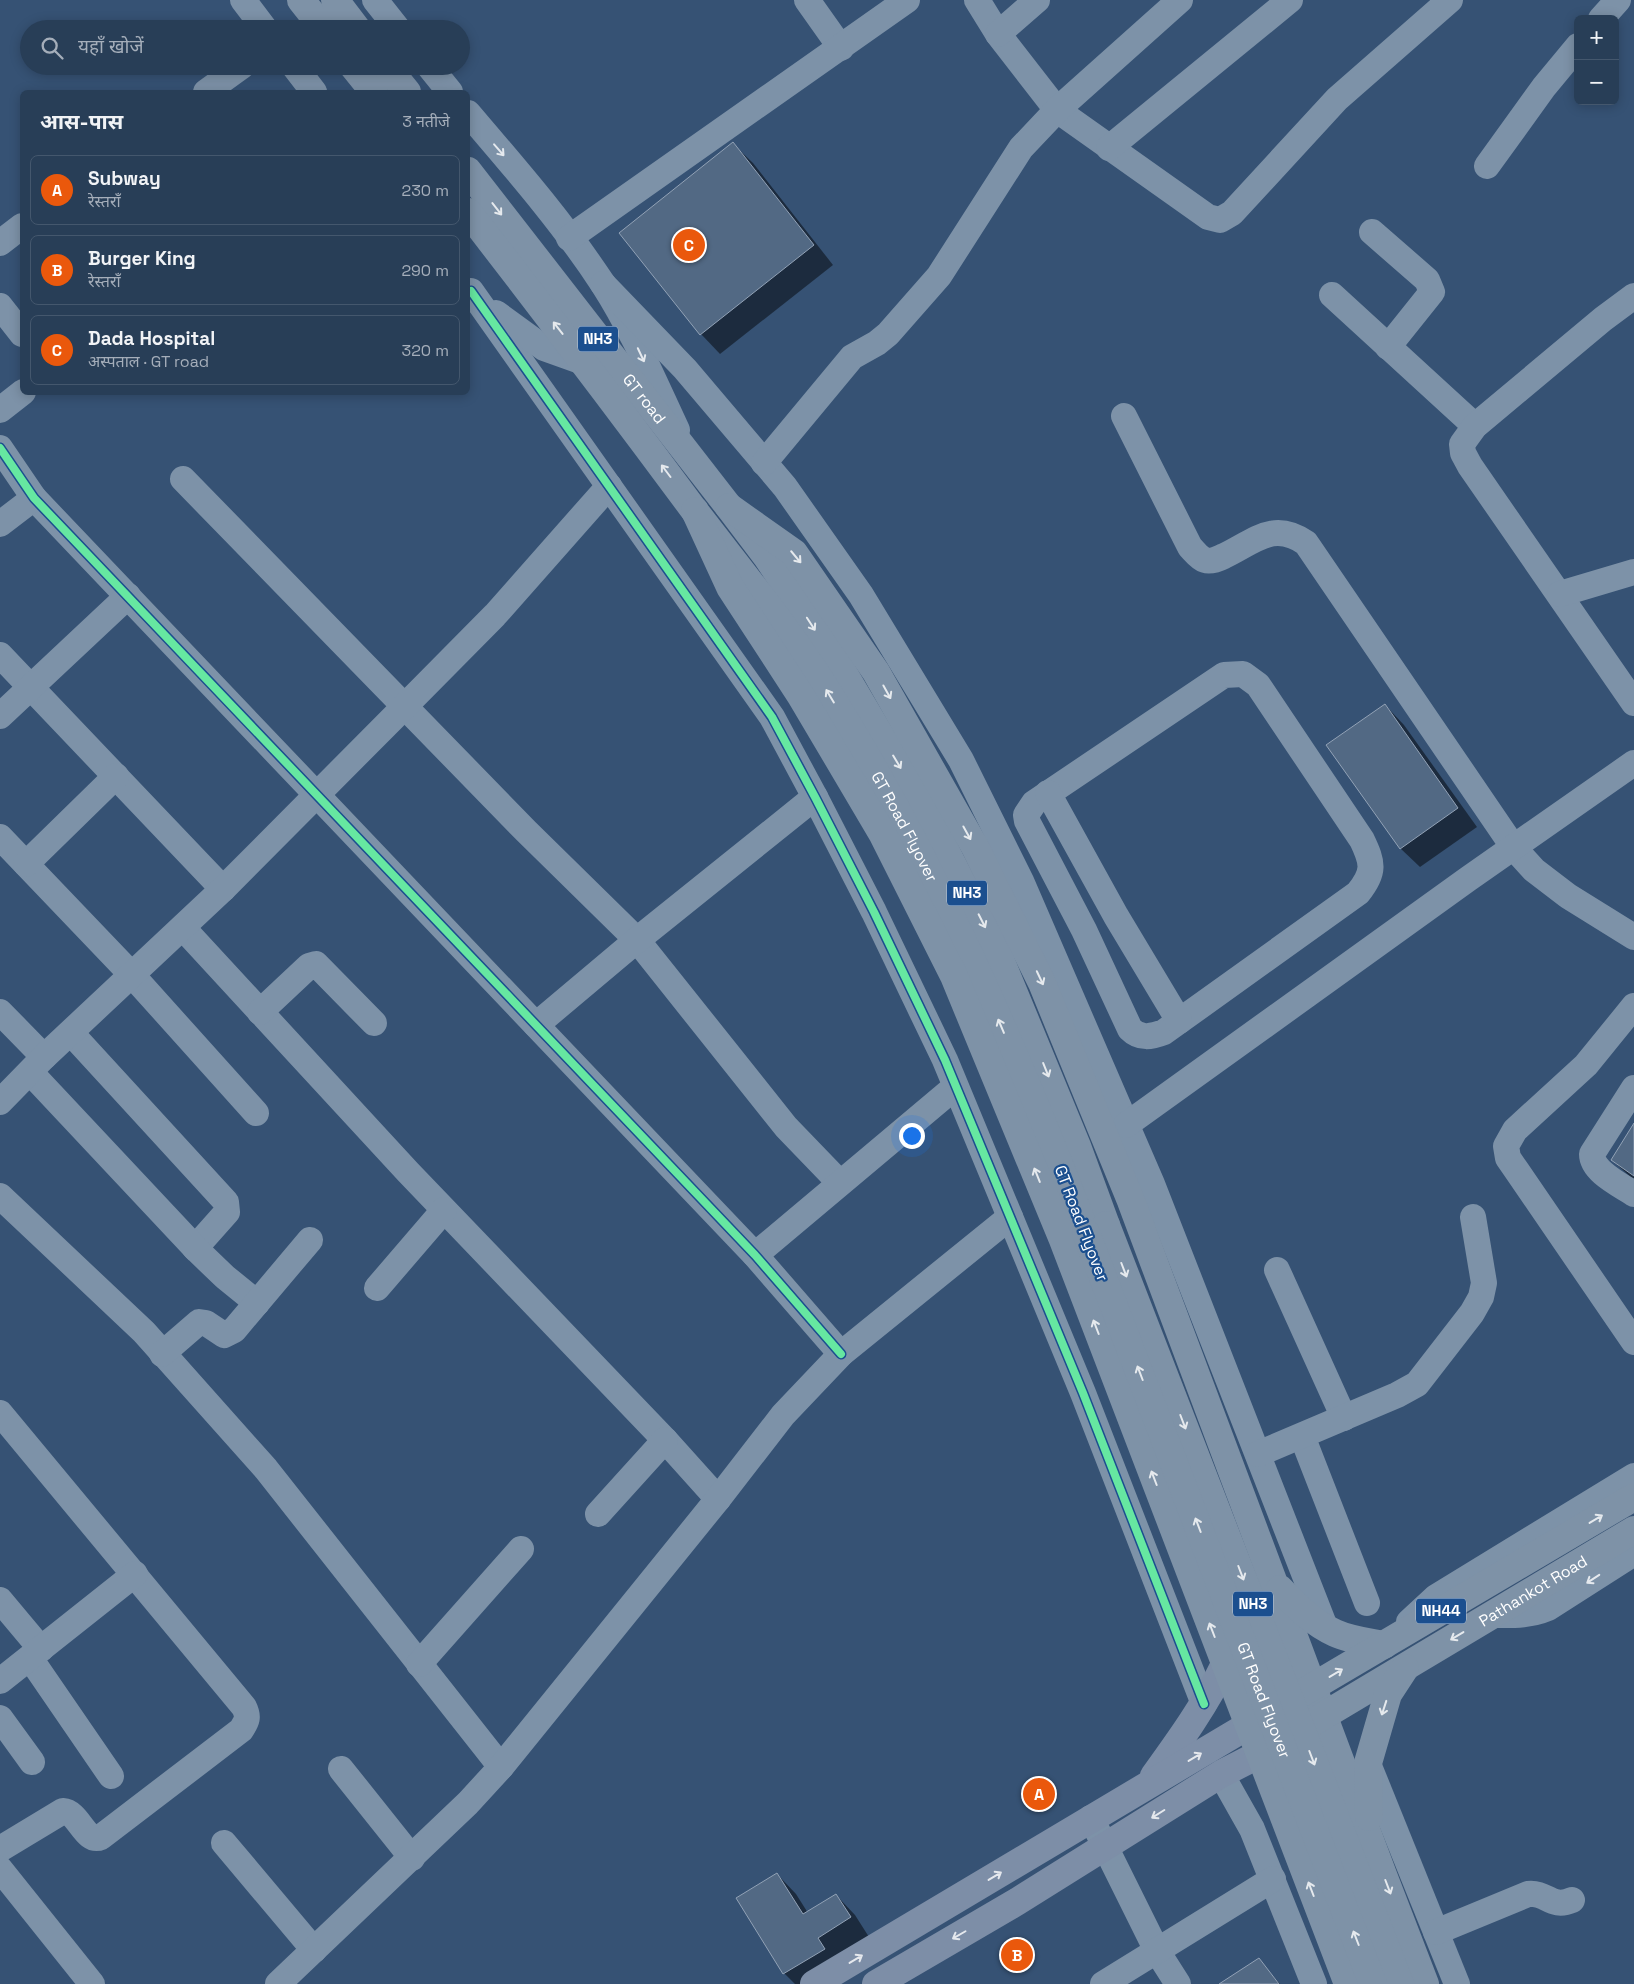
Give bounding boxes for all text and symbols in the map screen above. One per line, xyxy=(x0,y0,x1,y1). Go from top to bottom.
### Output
map controls xyxy=(1574,15,1619,105)
button: + xyxy=(1574,15,1619,60)
search box xyxy=(20,20,470,75)
icon: search xyxy=(38,34,66,62)
text: यहाँ खोजें xyxy=(78,34,143,59)
button: − xyxy=(1574,60,1619,105)
text: आस-पास xyxy=(40,108,123,135)
text: 3 नतीजे xyxy=(402,111,450,132)
one-way arrow xyxy=(494,144,505,157)
text: Subway xyxy=(88,166,161,191)
text: A xyxy=(52,180,62,201)
text: 230 m xyxy=(402,180,449,201)
text: रेस्तराँ xyxy=(88,191,121,212)
one-way arrow xyxy=(492,203,503,216)
pin: C xyxy=(673,226,705,264)
text: Burger King xyxy=(88,246,196,271)
text: B xyxy=(52,260,62,281)
text: 290 m xyxy=(401,260,449,281)
text: रेस्तराँ xyxy=(88,271,121,292)
one-way arrow xyxy=(553,321,563,335)
text: Dada Hospital xyxy=(88,326,215,351)
road number: NH3 xyxy=(578,326,618,352)
text: C xyxy=(52,340,62,361)
text: 320 m xyxy=(402,340,449,361)
one-way arrow xyxy=(637,347,647,362)
text: अस्पताल · GT road xyxy=(88,351,209,372)
street label: GT road xyxy=(618,369,670,428)
one-way arrow xyxy=(661,464,671,478)
one-way arrow xyxy=(790,551,801,564)
one-way arrow xyxy=(806,617,816,631)
one-way arrow xyxy=(882,684,892,698)
one-way arrow xyxy=(825,688,835,703)
one-way arrow xyxy=(892,755,902,769)
street label: GT Road Flyover xyxy=(866,768,942,885)
one-way arrow xyxy=(962,826,972,840)
road number: NH3 xyxy=(947,880,987,906)
one-way arrow xyxy=(977,913,987,928)
one-way arrow xyxy=(1035,971,1045,986)
one-way arrow xyxy=(996,1019,1006,1034)
one-way arrow xyxy=(1041,1062,1051,1077)
your location xyxy=(899,1123,925,1149)
street label: GT Road Flyover xyxy=(1050,1162,1113,1284)
one-way arrow xyxy=(1031,1168,1040,1183)
one-way arrow xyxy=(1120,1262,1129,1277)
one-way arrow xyxy=(1091,1319,1100,1334)
one-way arrow xyxy=(1135,1366,1144,1382)
one-way arrow xyxy=(1178,1414,1188,1429)
one-way arrow xyxy=(1149,1471,1159,1486)
one-way arrow xyxy=(1589,1514,1603,1524)
one-way arrow xyxy=(1193,1518,1202,1533)
street label: Pathankot Road xyxy=(1475,1550,1591,1631)
one-way arrow xyxy=(1237,1565,1246,1581)
one-way arrow xyxy=(1586,1574,1600,1584)
road number: NH3 xyxy=(1233,1592,1273,1616)
road number: NH44 xyxy=(1416,1598,1466,1624)
one-way arrow xyxy=(1207,1623,1217,1638)
one-way arrow xyxy=(1450,1631,1465,1641)
street label: GT Road Flyover xyxy=(1232,1639,1296,1761)
one-way arrow xyxy=(1328,1668,1342,1678)
one-way arrow xyxy=(1379,1699,1388,1715)
one-way arrow xyxy=(1309,1750,1318,1765)
one-way arrow xyxy=(1187,1751,1201,1761)
pin: A xyxy=(1023,1775,1055,1813)
one-way arrow xyxy=(1151,1810,1165,1820)
one-way arrow xyxy=(988,1870,1002,1880)
one-way arrow xyxy=(1383,1879,1393,1894)
one-way arrow xyxy=(1306,1882,1315,1897)
one-way arrow xyxy=(953,1931,967,1941)
one-way arrow xyxy=(1351,1931,1360,1947)
pin: B xyxy=(1001,1936,1033,1974)
one-way arrow xyxy=(848,1954,862,1964)

